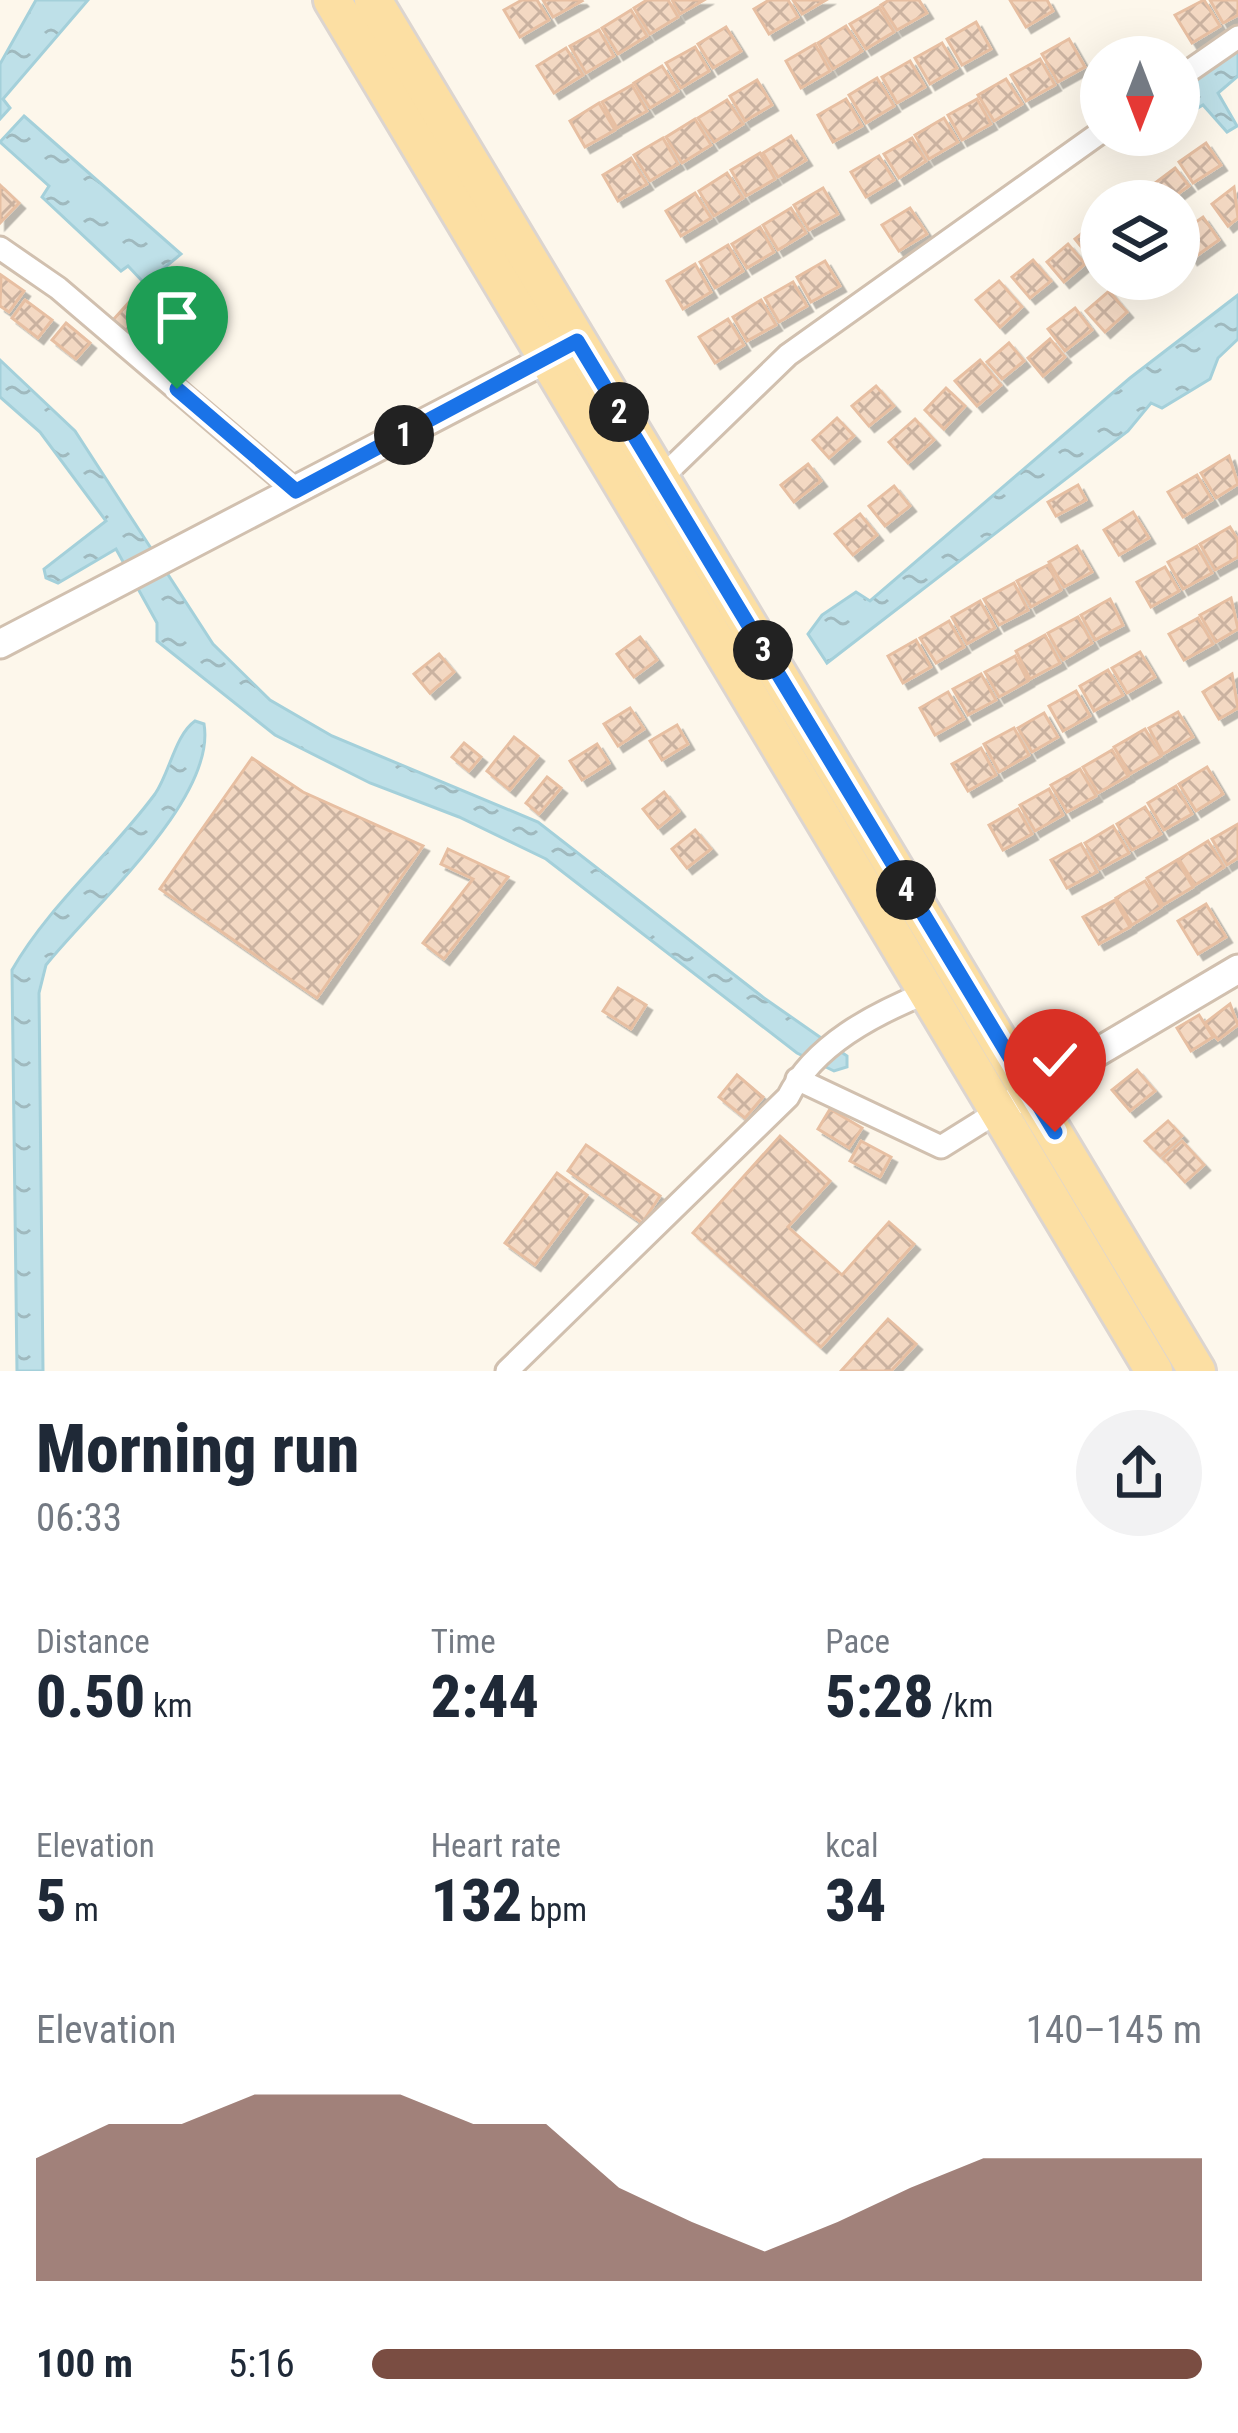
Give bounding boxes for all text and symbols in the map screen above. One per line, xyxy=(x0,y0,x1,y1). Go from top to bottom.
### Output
north arrow xyxy=(1080,36,1200,156)
map controls xyxy=(1080,36,1200,300)
button: layers xyxy=(1080,180,1200,300)
pin xyxy=(126,266,228,389)
icon: arrive xyxy=(144,284,210,350)
pin: 2 xyxy=(589,382,649,442)
text: 2 xyxy=(611,392,627,431)
pin: 1 xyxy=(374,405,434,465)
text: 1 xyxy=(396,415,412,454)
pin: 3 xyxy=(733,620,793,680)
text: 3 xyxy=(755,630,771,669)
pin: 4 xyxy=(876,860,936,920)
text: 4 xyxy=(898,870,914,909)
pin xyxy=(1004,1009,1106,1132)
icon: check xyxy=(1022,1027,1088,1093)
button: share xyxy=(1076,1410,1202,1536)
text: Morning run xyxy=(36,1411,359,1488)
text: 06:33 xyxy=(36,1495,122,1541)
text: Distance xyxy=(36,1622,150,1661)
text: Time xyxy=(431,1622,496,1661)
text: Pace xyxy=(825,1622,890,1661)
text: 0.50 xyxy=(36,1661,145,1732)
text: 2:44 xyxy=(431,1661,539,1732)
text: 5:28 xyxy=(825,1661,934,1732)
text: km xyxy=(145,1686,193,1725)
text: /km xyxy=(934,1686,993,1725)
text: Elevation xyxy=(36,1826,155,1865)
text: Heart rate xyxy=(431,1826,561,1865)
text: kcal xyxy=(825,1826,879,1865)
text: 5 xyxy=(36,1865,67,1936)
text: 132 xyxy=(431,1865,522,1936)
text: 34 xyxy=(825,1865,886,1936)
text: m xyxy=(67,1890,99,1929)
text: bpm xyxy=(522,1890,587,1929)
text: Elevation xyxy=(36,2007,176,2053)
text: 140–145 m xyxy=(1026,2007,1202,2053)
text: 100 m xyxy=(36,2341,133,2387)
text: 5:16 xyxy=(228,2341,295,2387)

